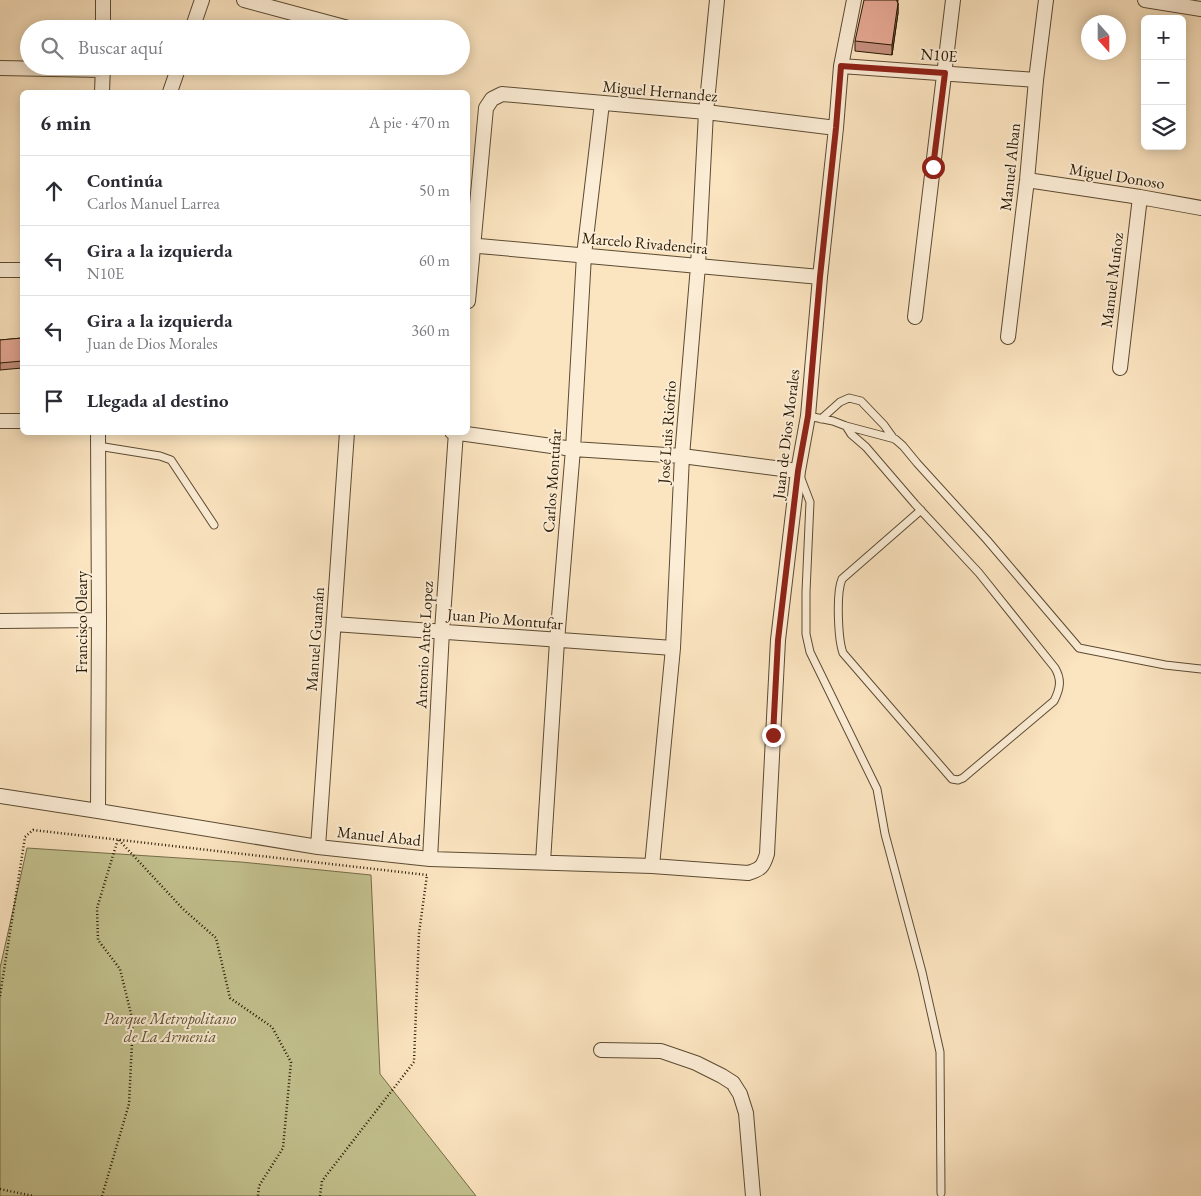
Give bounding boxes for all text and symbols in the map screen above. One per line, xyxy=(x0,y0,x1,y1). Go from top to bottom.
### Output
north arrow xyxy=(1081,15,1126,60)
map controls xyxy=(1141,15,1186,150)
button: + xyxy=(1141,15,1186,60)
search box xyxy=(20,20,470,75)
icon: search xyxy=(38,34,66,62)
text: Buscar aquí xyxy=(78,35,163,60)
street label: N10E xyxy=(920,43,958,67)
button: − xyxy=(1141,60,1186,105)
street label: Miguel Hernandez xyxy=(602,76,718,106)
button: layers xyxy=(1141,105,1186,150)
text: 6 min xyxy=(40,109,91,136)
text: A pie · 470 m xyxy=(369,112,450,133)
street label: Manuel Alban xyxy=(995,121,1025,212)
route start xyxy=(922,156,945,179)
street label: Miguel Donoso xyxy=(1068,158,1166,194)
text: Continúa xyxy=(87,168,163,193)
icon: ahead xyxy=(40,177,68,205)
text: 50 m xyxy=(419,180,450,201)
text: Carlos Manuel Larrea xyxy=(87,193,220,214)
street label: Marcelo Rivadeneira xyxy=(581,227,709,259)
street label: Manuel Muñoz xyxy=(1096,231,1128,329)
text: Gira a la izquierda xyxy=(87,238,233,263)
icon: left xyxy=(40,247,68,275)
text: 60 m xyxy=(419,250,450,271)
text: N10E xyxy=(87,263,124,284)
text: Gira a la izquierda xyxy=(87,308,233,333)
icon: left xyxy=(40,317,68,345)
text: 360 m xyxy=(411,320,450,341)
text: Juan de Dios Morales xyxy=(87,333,218,354)
street label: Juan de Dios Morales xyxy=(767,368,804,502)
street label: José Luis Riofrio xyxy=(653,380,681,486)
icon: arrive xyxy=(40,387,68,415)
text: Llegada al destino xyxy=(87,388,229,413)
street label: Carlos Montufar xyxy=(538,428,566,533)
street label: Francisco Oleary xyxy=(71,570,92,673)
street label: Antonio Ante Lopez xyxy=(410,581,438,710)
street label: Manuel Guamán xyxy=(301,586,329,692)
street label: Juan Pio Montufar xyxy=(444,603,564,635)
route end xyxy=(762,724,785,747)
street label: Manuel Abad xyxy=(336,821,423,851)
park label: Parque Metropolitano de La Armenia xyxy=(104,1008,236,1047)

